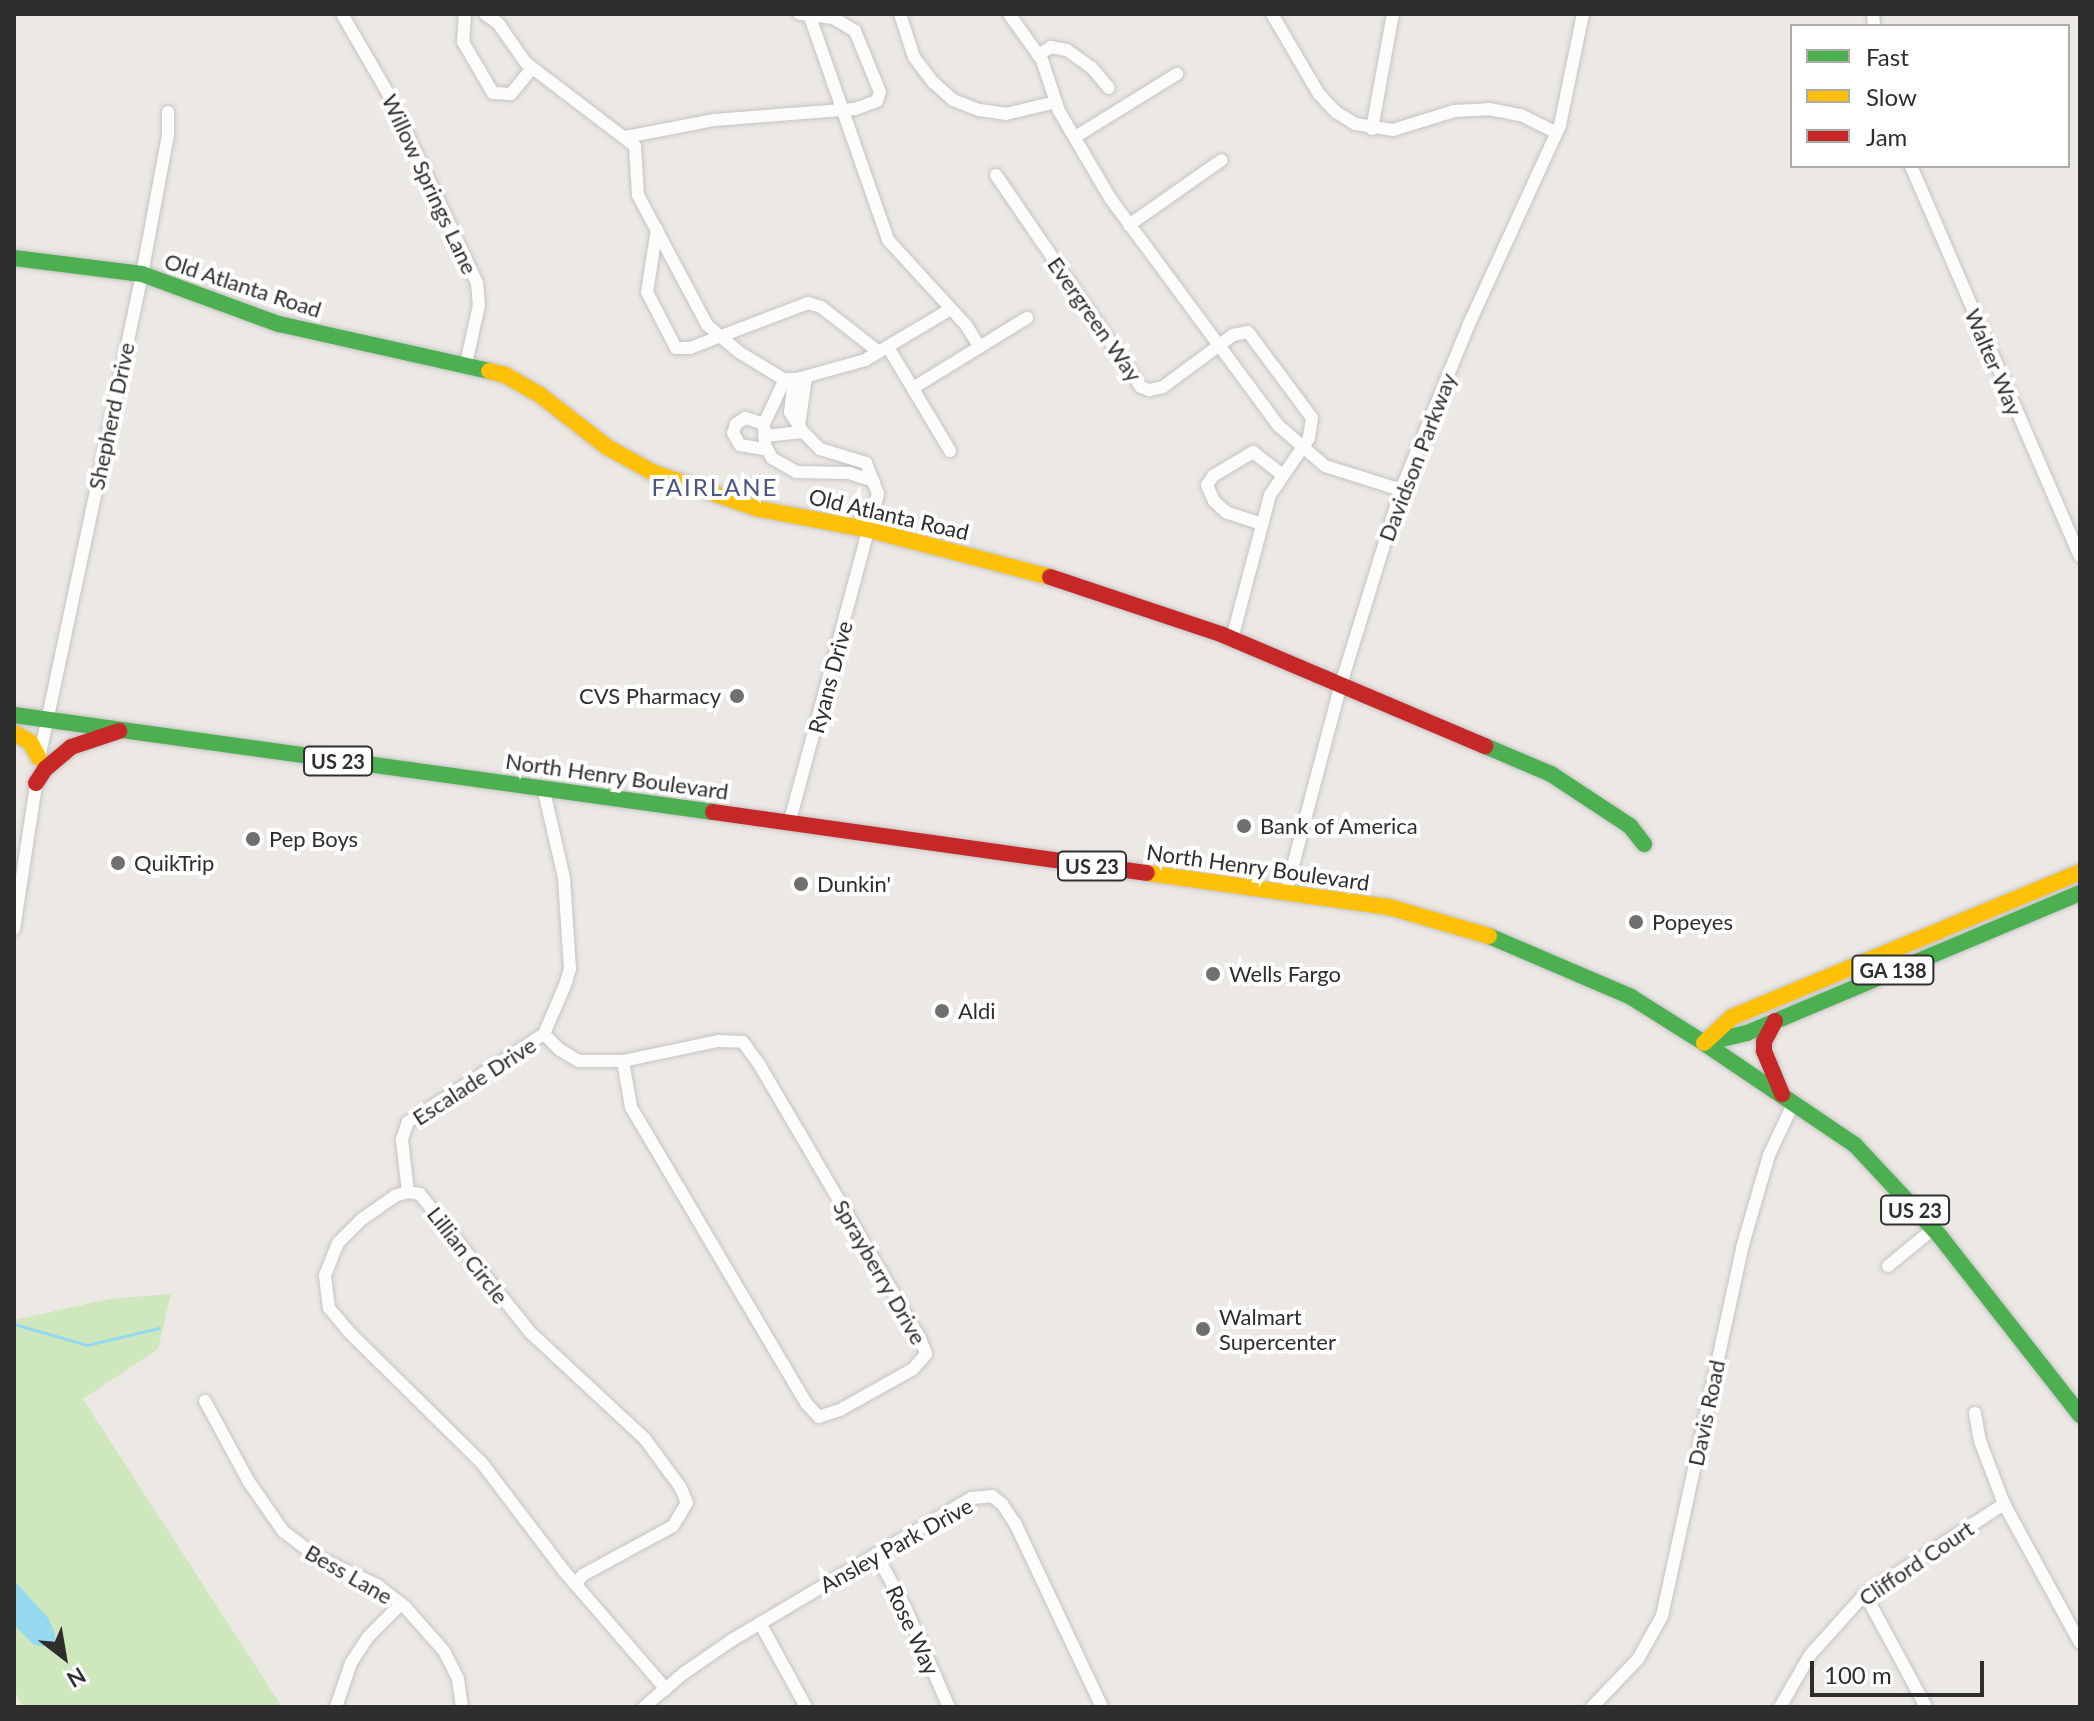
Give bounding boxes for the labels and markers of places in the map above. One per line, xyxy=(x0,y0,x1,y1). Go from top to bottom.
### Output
place label: CVS Pharmacy xyxy=(579,683,721,709)
marker: CVS Pharmacy xyxy=(728,687,746,705)
place label: Bank of America xyxy=(1260,813,1419,839)
marker: Bank of America xyxy=(1235,817,1253,835)
place label: Pep Boys xyxy=(269,826,358,852)
marker: Pep Boys xyxy=(244,830,262,848)
place label: QuikTrip xyxy=(134,850,214,876)
marker: QuikTrip xyxy=(109,854,127,872)
place label: Dunkin' xyxy=(817,871,891,897)
marker: Dunkin' xyxy=(792,875,810,893)
place label: Popeyes xyxy=(1652,909,1733,935)
marker: Popeyes xyxy=(1627,913,1645,931)
place label: Wells Fargo xyxy=(1229,961,1341,987)
marker: Wells Fargo xyxy=(1204,965,1222,983)
place label: Aldi xyxy=(958,998,996,1024)
marker: Aldi xyxy=(933,1002,951,1020)
place label: Walmart Supercenter xyxy=(1219,1303,1336,1354)
marker: Walmart Supercenter xyxy=(1194,1320,1212,1338)

